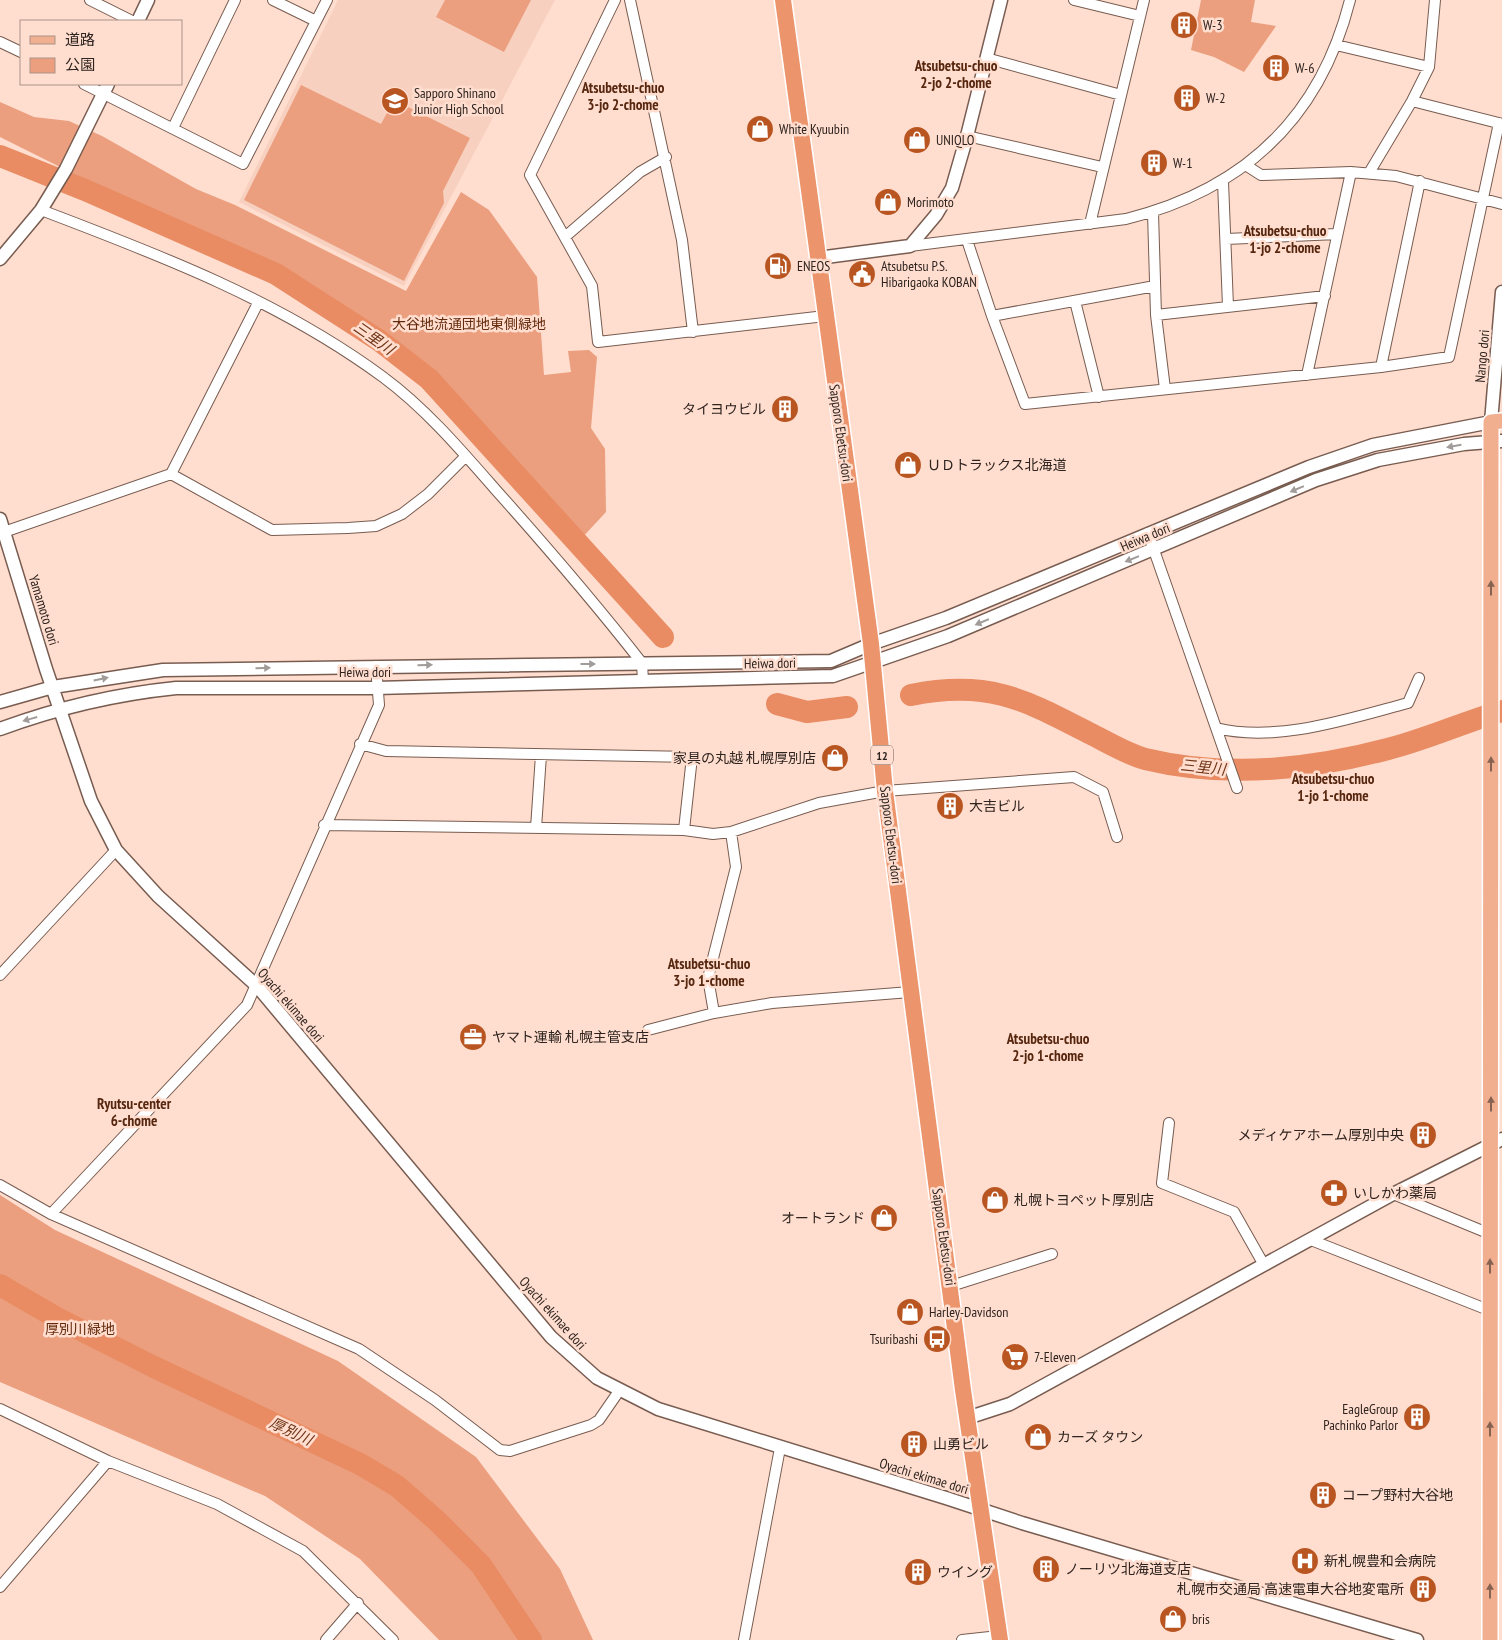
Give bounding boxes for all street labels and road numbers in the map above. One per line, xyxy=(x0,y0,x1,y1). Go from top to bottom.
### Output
street label: Nango dori xyxy=(1471,329,1493,383)
street label: Sapporo Ebetsu-dori xyxy=(825,383,857,483)
street label: Heiwa dori xyxy=(1117,519,1173,555)
street label: Yamamoto dori xyxy=(25,573,63,647)
street label: Heiwa dori xyxy=(744,654,796,672)
street label: Heiwa dori xyxy=(339,663,391,681)
road number: 12 xyxy=(871,746,893,764)
street label: Sapporo Ebetsu-dori xyxy=(876,785,906,885)
street label: Oyachi ekimae dori xyxy=(254,964,328,1046)
street label: Sapporo Ebetsu-dori xyxy=(928,1187,960,1287)
street label: Oyachi ekimae dori xyxy=(515,1273,591,1353)
street label: Oyachi ekimae dori xyxy=(877,1454,971,1498)

